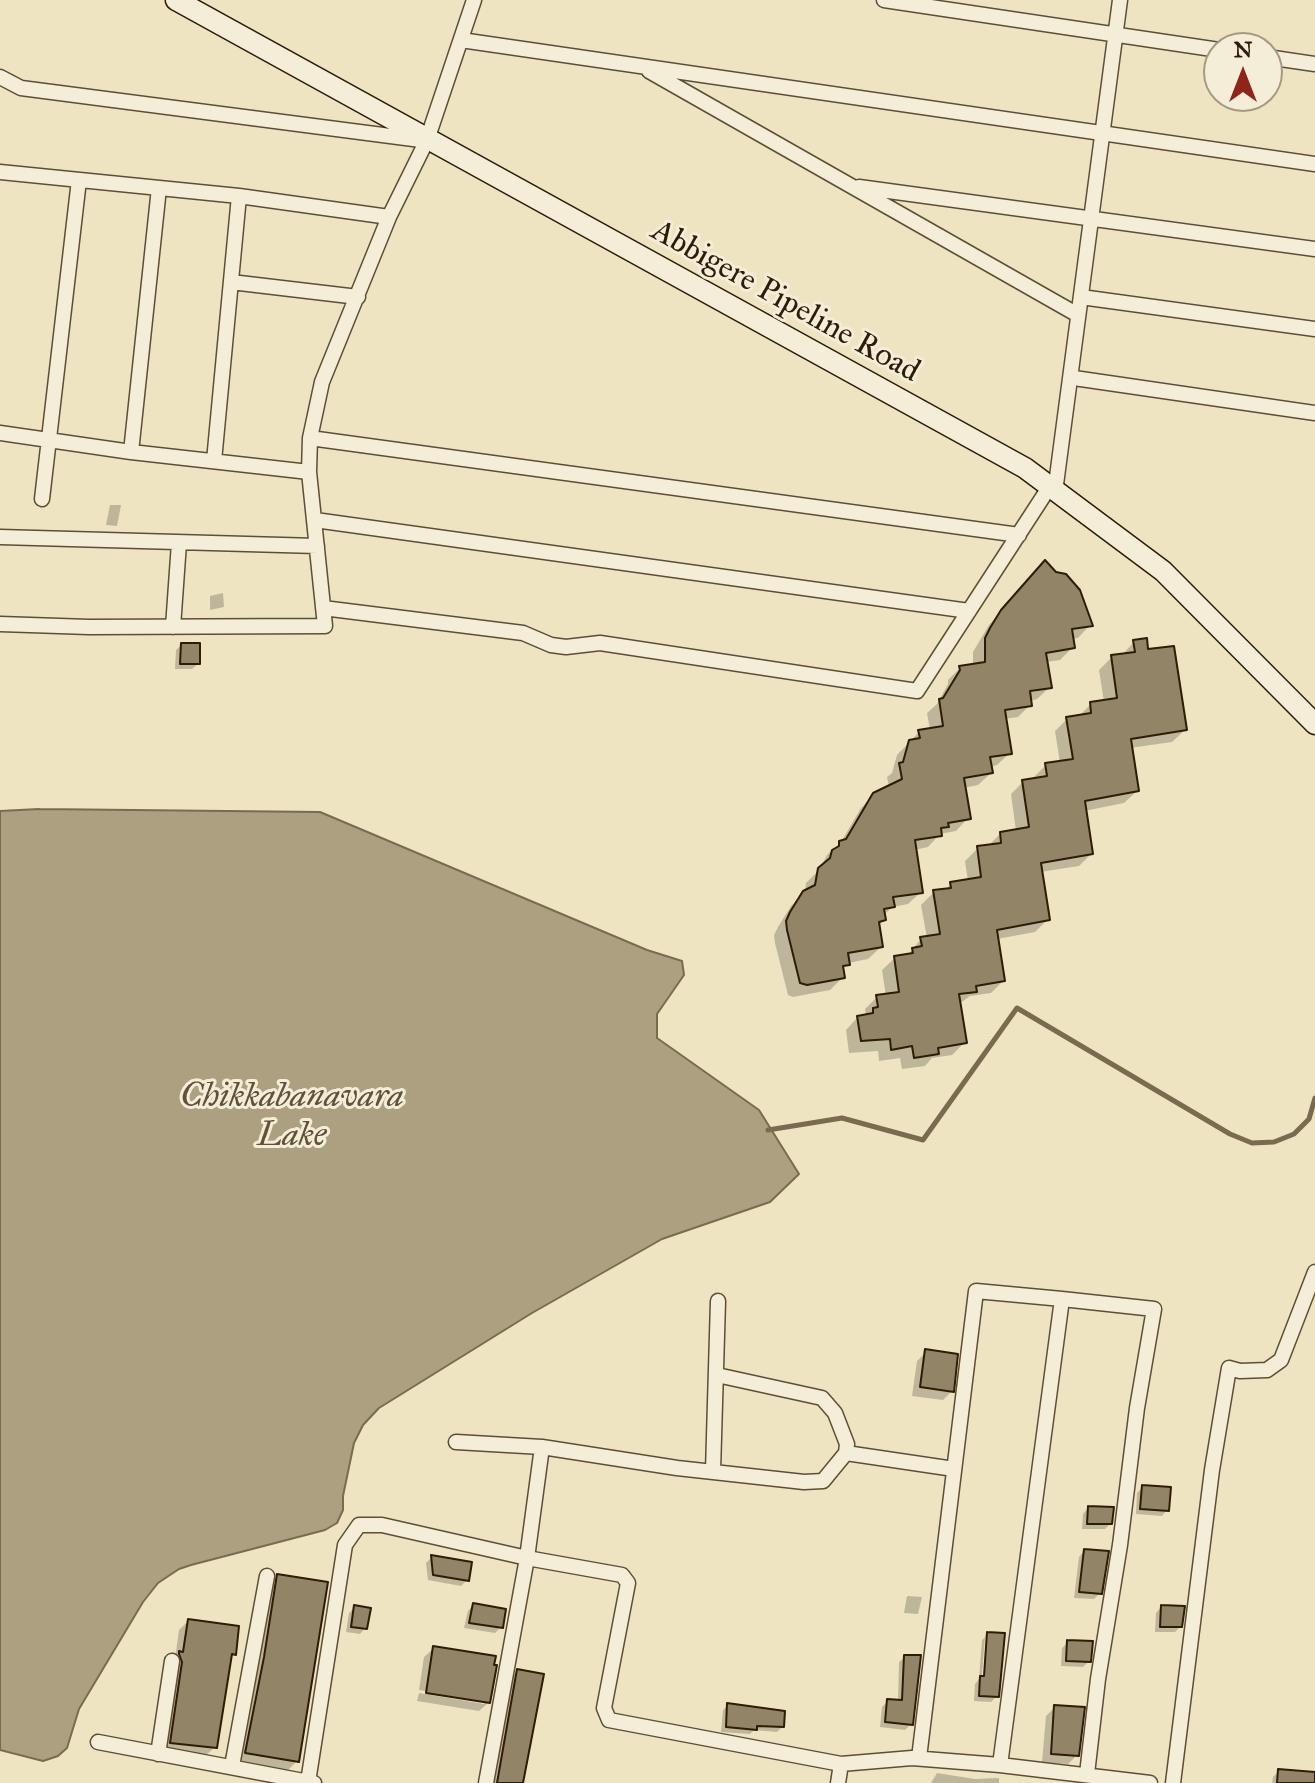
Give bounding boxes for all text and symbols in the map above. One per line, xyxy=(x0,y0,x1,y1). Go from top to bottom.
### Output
north arrow xyxy=(1203,32,1283,112)
text: N xyxy=(1234,36,1252,63)
street label: Abbigere Pipeline Road xyxy=(644,212,926,392)
water label: Chikkabanavara Lake xyxy=(180,1078,404,1158)

